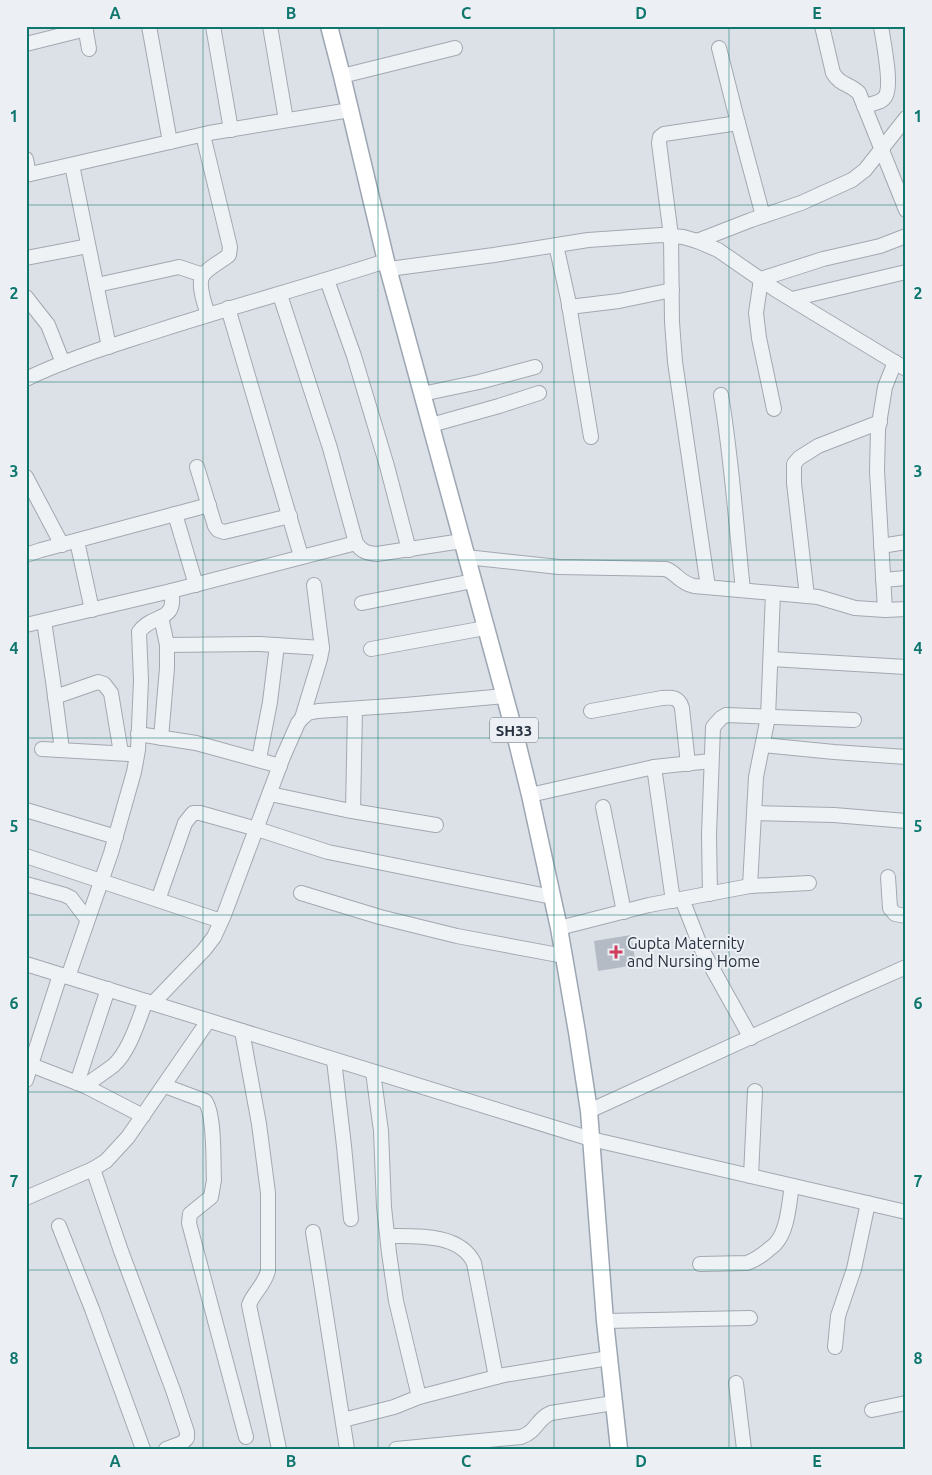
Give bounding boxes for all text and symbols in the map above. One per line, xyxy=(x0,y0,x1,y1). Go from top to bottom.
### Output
text: A xyxy=(109,4,121,22)
text: B xyxy=(286,4,296,22)
text: C xyxy=(461,4,471,22)
text: D xyxy=(635,4,647,22)
text: E xyxy=(812,4,822,22)
text: 1 xyxy=(9,107,19,125)
text: 1 xyxy=(913,107,923,125)
text: 2 xyxy=(9,284,19,302)
text: 2 xyxy=(913,284,923,302)
text: 3 xyxy=(9,462,19,480)
text: 3 xyxy=(913,462,923,480)
text: 4 xyxy=(9,639,19,657)
text: 4 xyxy=(913,639,923,657)
road number: SH33 xyxy=(490,718,538,742)
text: 5 xyxy=(9,817,19,835)
text: 5 xyxy=(913,817,923,835)
place label: Gupta Maternity and Nursing Home xyxy=(627,934,760,970)
marker: Gupta Maternity and Nursing Home xyxy=(609,945,623,959)
text: 6 xyxy=(9,994,19,1012)
text: 6 xyxy=(913,994,923,1012)
text: 7 xyxy=(9,1172,19,1190)
text: 7 xyxy=(913,1172,923,1190)
text: 8 xyxy=(9,1349,19,1367)
text: 8 xyxy=(913,1349,923,1367)
text: A xyxy=(109,1452,121,1470)
text: B xyxy=(286,1452,296,1470)
text: C xyxy=(461,1452,471,1470)
text: D xyxy=(635,1452,647,1470)
text: E xyxy=(812,1452,822,1470)

